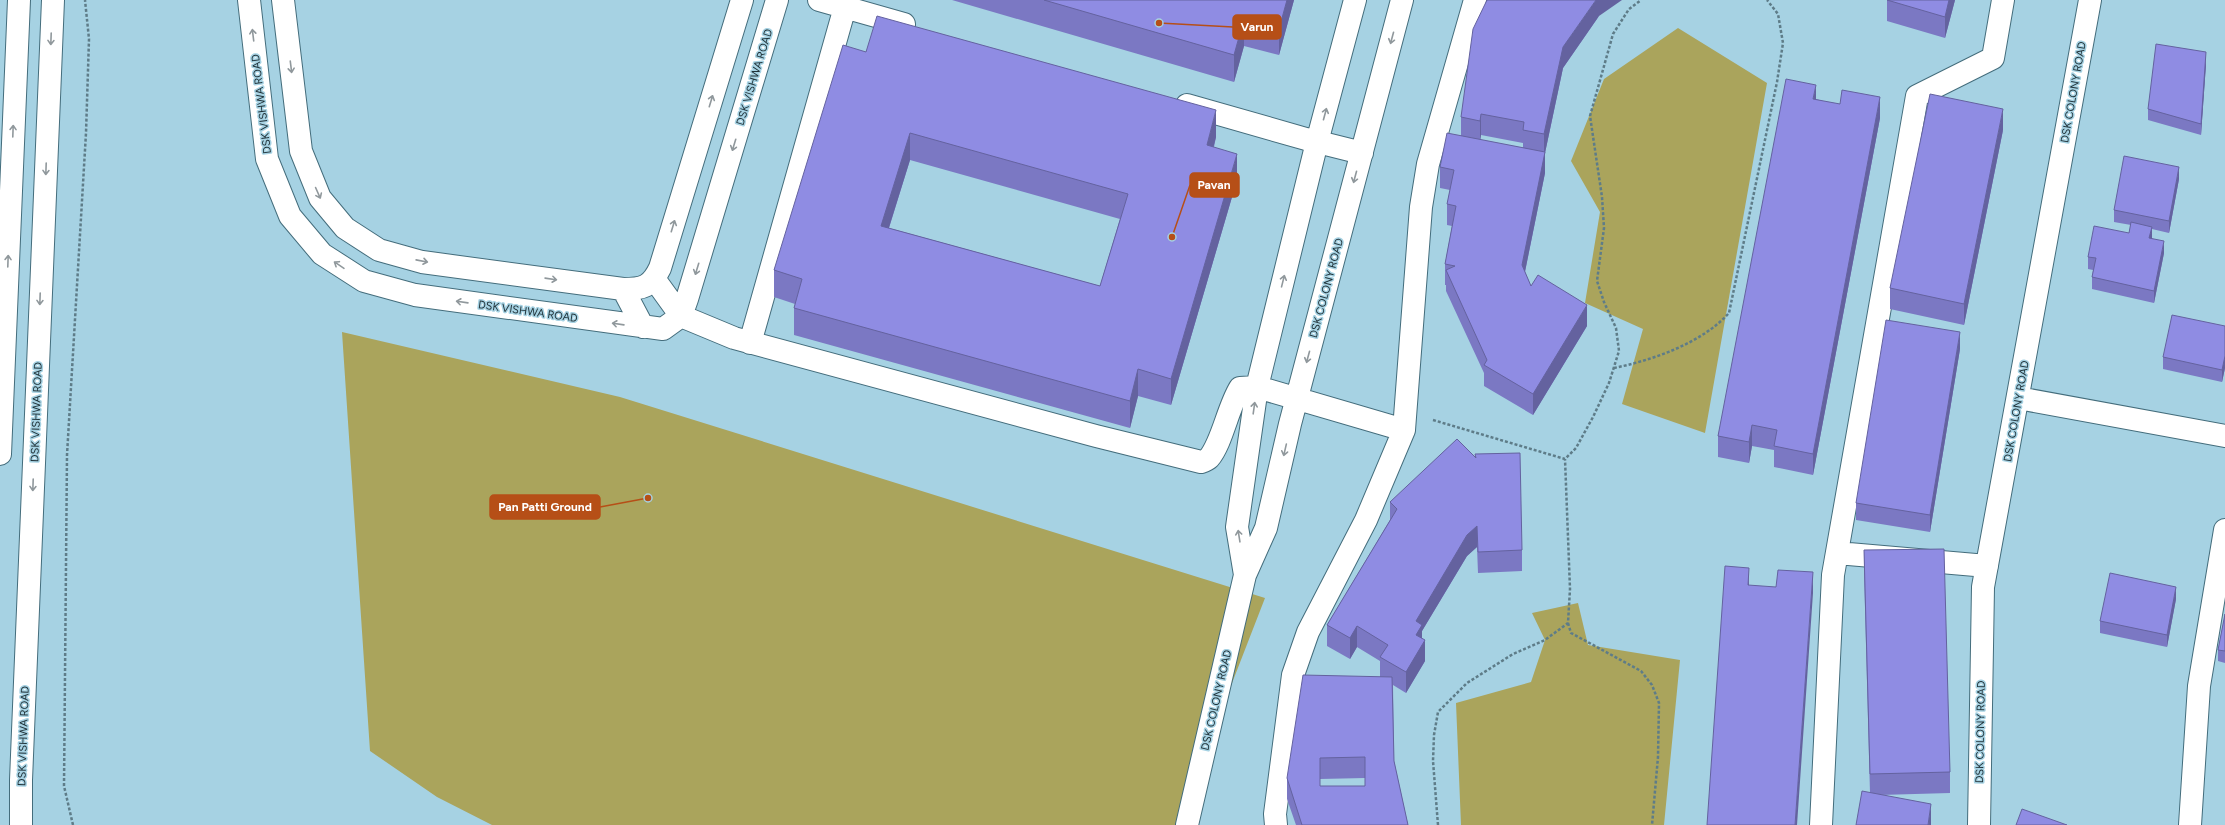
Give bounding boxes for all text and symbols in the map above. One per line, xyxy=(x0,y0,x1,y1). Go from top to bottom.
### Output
callout: Varun xyxy=(1233,15,1281,39)
text: Varun xyxy=(1241,20,1274,34)
street label: DSK VISHWA ROAD xyxy=(734,27,775,127)
one-way arrow xyxy=(249,29,257,42)
one-way arrow xyxy=(1388,31,1395,44)
one-way arrow xyxy=(47,32,55,45)
street label: DSK COLONY ROAD xyxy=(2058,40,2089,144)
street label: DSK VISHWA ROAD xyxy=(249,53,274,154)
one-way arrow xyxy=(287,60,295,73)
one-way arrow xyxy=(708,95,715,108)
one-way arrow xyxy=(1321,108,1329,121)
one-way arrow xyxy=(10,125,17,138)
one-way arrow xyxy=(730,138,737,151)
one-way arrow xyxy=(42,162,49,175)
one-way arrow xyxy=(1351,170,1359,183)
callout: Pavan xyxy=(1190,173,1239,197)
text: Pavan xyxy=(1197,178,1231,192)
one-way arrow xyxy=(314,186,322,198)
one-way arrow xyxy=(670,219,677,232)
street label: DSK COLONY ROAD xyxy=(1307,236,1346,339)
one-way arrow xyxy=(4,255,12,268)
one-way arrow xyxy=(415,258,428,266)
one-way arrow xyxy=(334,261,345,269)
one-way arrow xyxy=(693,262,700,275)
one-way arrow xyxy=(1279,275,1287,288)
one-way arrow xyxy=(544,276,557,283)
one-way arrow xyxy=(37,292,44,305)
one-way arrow xyxy=(456,298,469,306)
street label: DSK VISHWA ROAD xyxy=(477,298,579,325)
one-way arrow xyxy=(612,320,625,328)
one-way arrow xyxy=(1304,350,1311,363)
street label: DSK COLONY ROAD xyxy=(2001,359,2032,463)
street label: DSK VISHWA ROAD xyxy=(28,361,45,462)
one-way arrow xyxy=(1250,401,1258,414)
one-way arrow xyxy=(1280,443,1288,456)
one-way arrow xyxy=(29,478,37,491)
callout: Pan Patti Ground xyxy=(490,495,600,519)
text: Pan Patti Ground xyxy=(498,500,592,514)
one-way arrow xyxy=(1235,530,1243,543)
street label: DSK COLONY ROAD xyxy=(1199,648,1234,752)
street label: DSK COLONY ROAD xyxy=(1973,680,1988,783)
street label: DSK VISHWA ROAD xyxy=(15,685,32,786)

